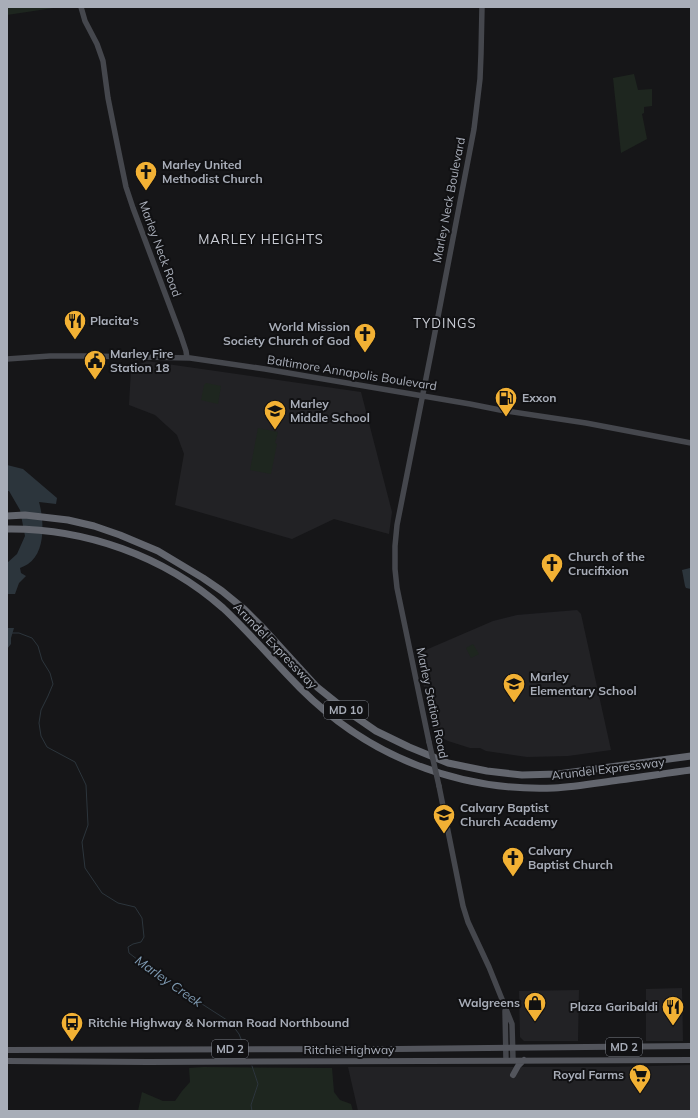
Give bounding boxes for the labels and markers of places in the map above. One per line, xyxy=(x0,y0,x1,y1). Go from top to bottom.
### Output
place label: Marley United Methodist Church xyxy=(162,157,263,186)
church icon: Marley United Methodist Church xyxy=(133,159,159,192)
restaurant icon: Placita's xyxy=(62,308,88,341)
place label: Placita's xyxy=(90,313,139,328)
place label: World Mission Society Church of God xyxy=(223,319,350,348)
church icon: World Mission Society Church of God xyxy=(352,321,378,354)
place label: Marley Fire Station 18 xyxy=(110,346,174,375)
public building icon: Marley Fire Station 18 xyxy=(82,348,108,381)
fuel station icon: Exxon xyxy=(493,385,519,418)
place label: Exxon xyxy=(522,390,557,405)
place label: Marley Middle School xyxy=(290,396,370,425)
school or university icon: Marley Middle School xyxy=(262,398,288,431)
place label: Church of the Crucifixion xyxy=(568,549,645,578)
church icon: Church of the Crucifixion xyxy=(539,551,565,584)
place label: Marley Elementary School xyxy=(530,669,637,698)
school or university icon: Marley Elementary School xyxy=(501,671,527,704)
place label: Calvary Baptist Church Academy xyxy=(460,800,558,829)
school or university icon: Calvary Baptist Church Academy xyxy=(431,802,457,835)
place label: Calvary Baptist Church xyxy=(528,843,613,872)
church icon: Calvary Baptist Church xyxy=(500,845,526,878)
shop icon: Walgreens xyxy=(522,990,548,1023)
restaurant icon: Plaza Garibaldi xyxy=(660,994,686,1027)
place label: Walgreens xyxy=(458,995,520,1010)
place label: Plaza Garibaldi xyxy=(570,999,658,1014)
bus stop icon: Ritchie Highway & Norman Road Northbound xyxy=(59,1010,85,1043)
place label: Ritchie Highway & Norman Road Northbound xyxy=(88,1015,349,1030)
supermarket icon: Royal Farms xyxy=(627,1062,653,1095)
place label: Royal Farms xyxy=(553,1067,624,1082)

